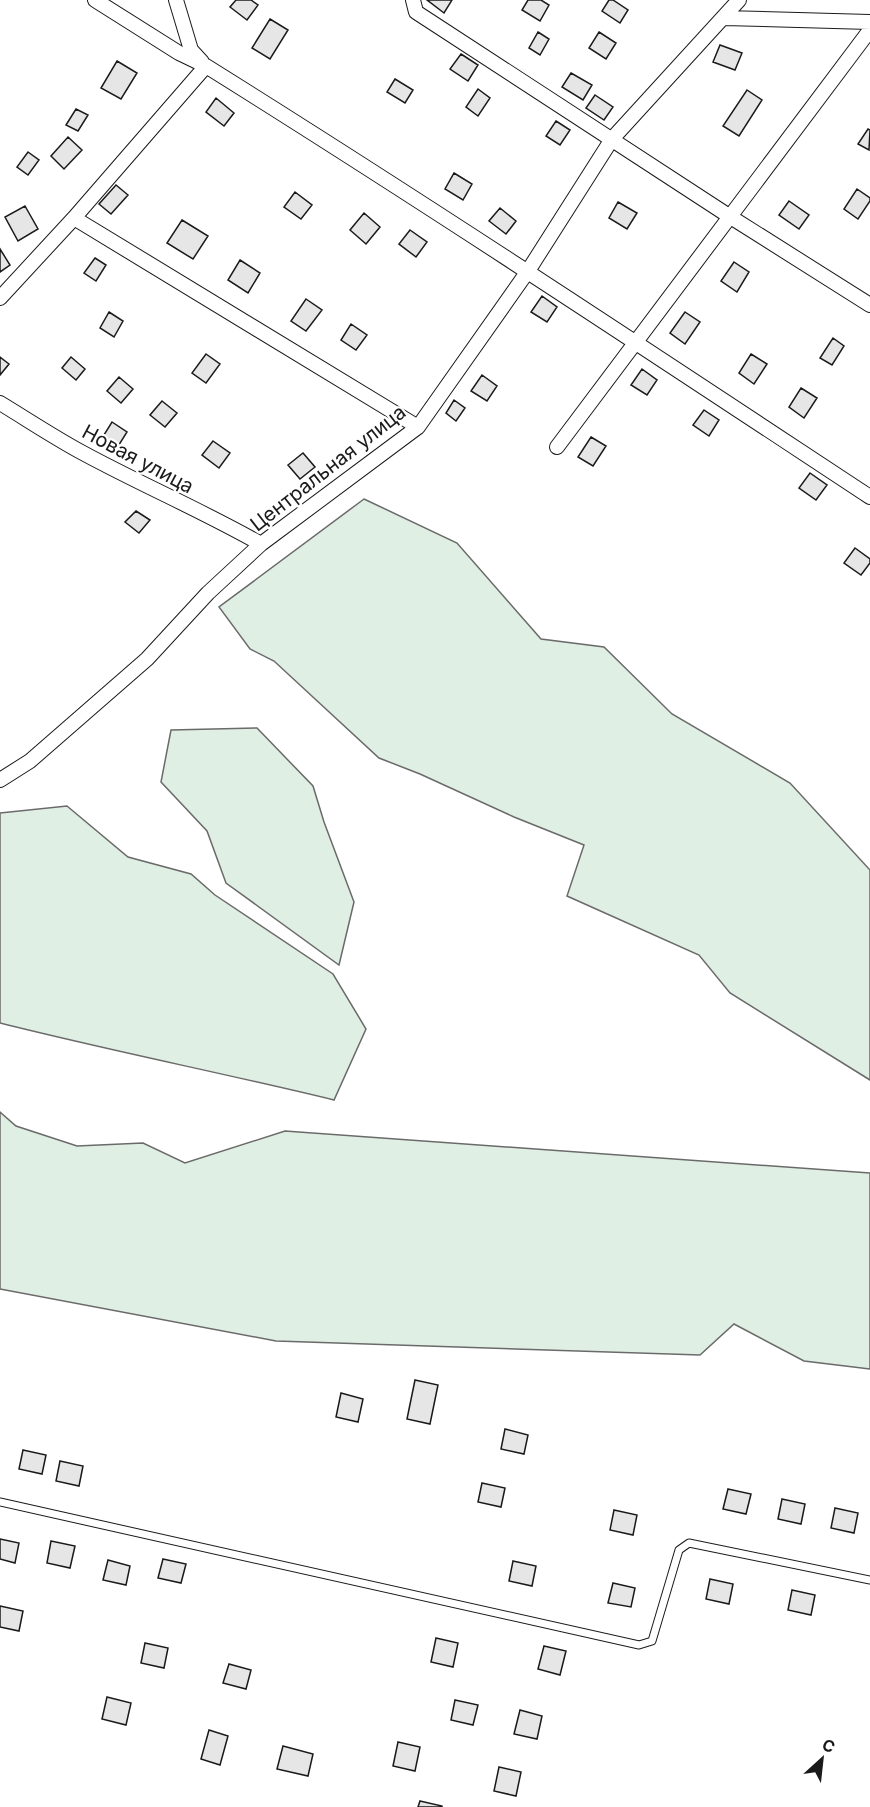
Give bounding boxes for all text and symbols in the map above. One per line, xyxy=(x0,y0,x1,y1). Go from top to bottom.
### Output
street label: Центральная улица xyxy=(246,400,410,536)
street label: Новая улица xyxy=(78,420,198,498)
north arrow xyxy=(792,1729,852,1789)
text: С xyxy=(819,1734,839,1757)

